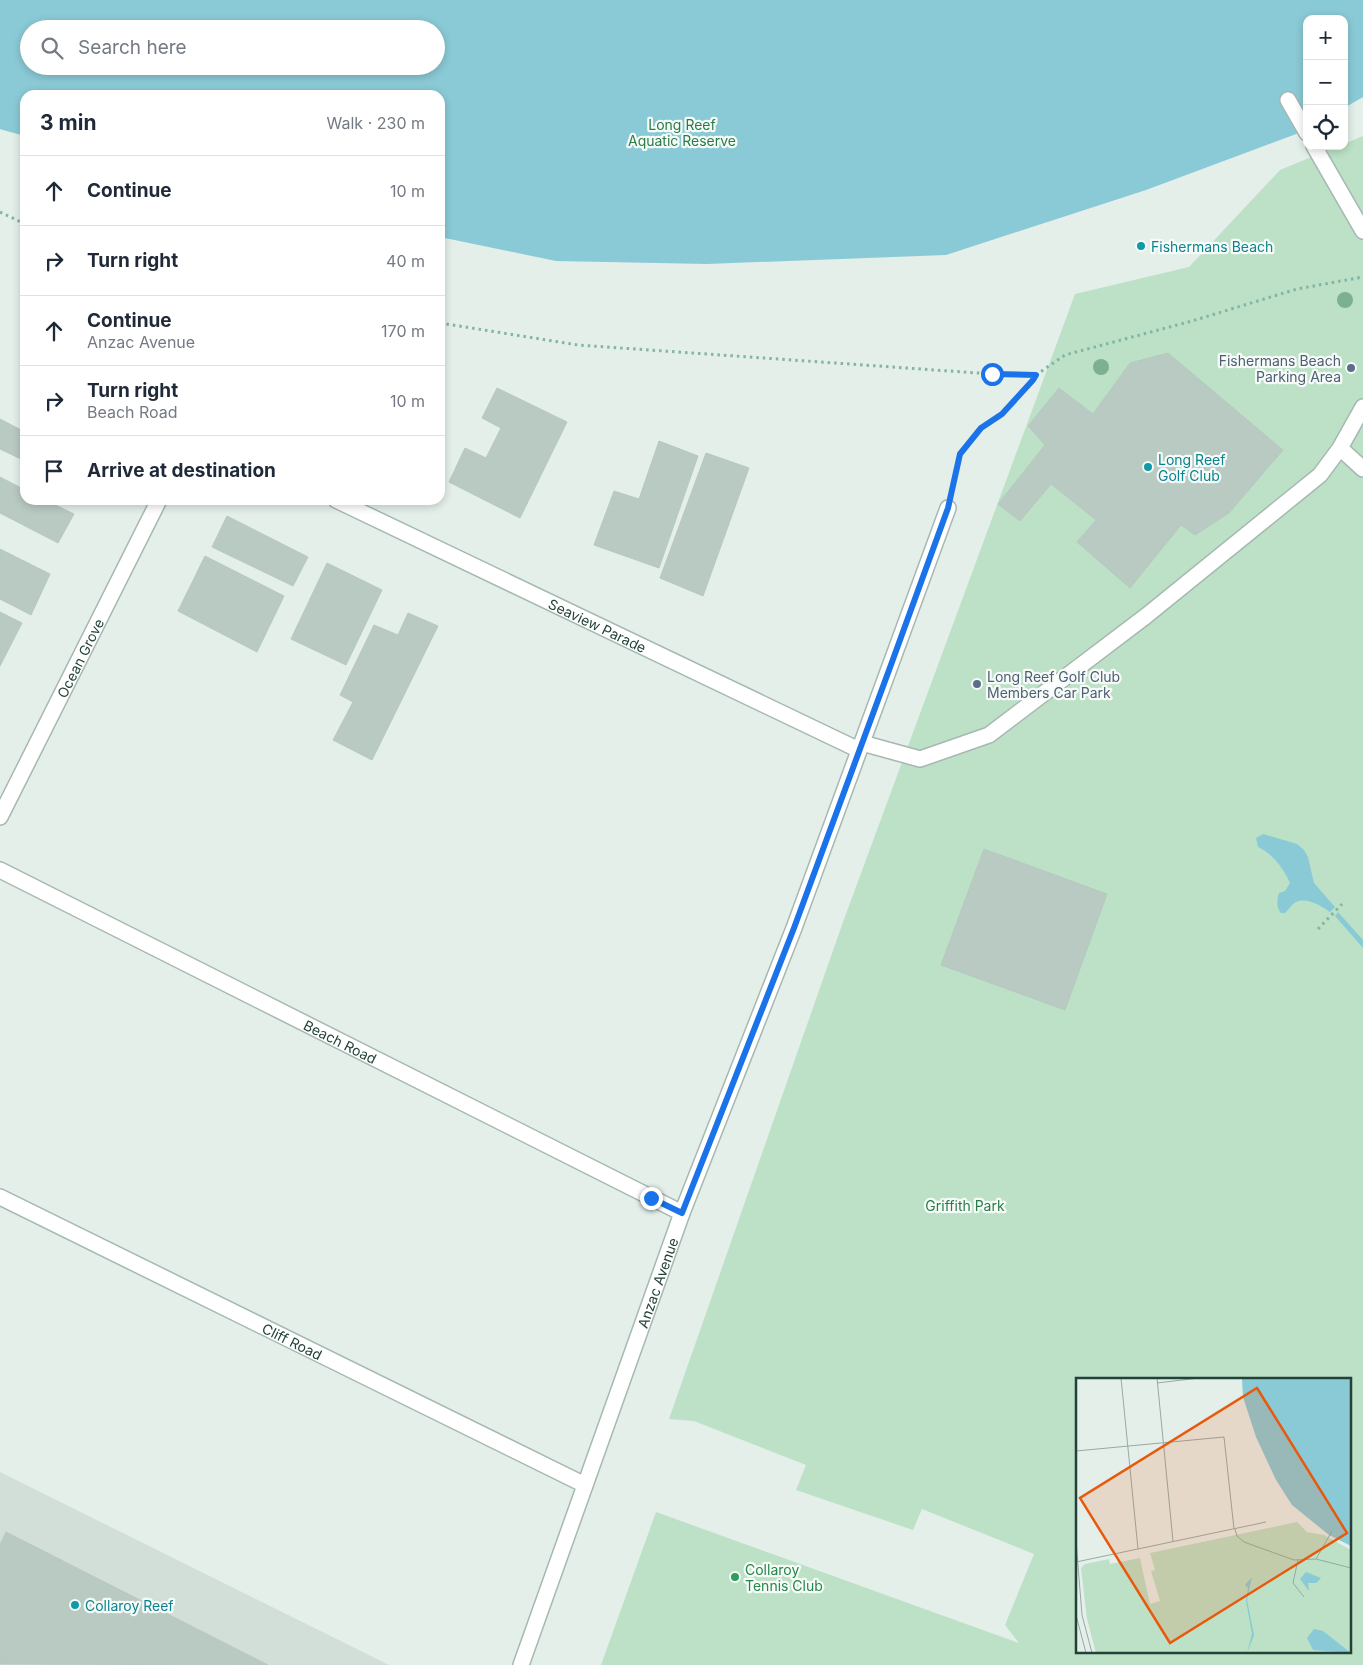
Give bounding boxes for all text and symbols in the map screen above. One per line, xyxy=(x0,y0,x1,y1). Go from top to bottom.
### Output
map controls xyxy=(1303,15,1348,150)
button: + xyxy=(1303,15,1348,60)
search box xyxy=(20,20,445,75)
icon: search xyxy=(38,34,66,62)
text: Search here xyxy=(78,36,187,59)
button: − xyxy=(1303,60,1348,105)
button: locate xyxy=(1303,105,1348,150)
text: 3 min xyxy=(40,110,96,135)
text: Walk · 230 m xyxy=(327,113,425,133)
park label: Long Reef Aquatic Reserve xyxy=(628,116,736,149)
icon: ahead xyxy=(40,177,68,205)
text: Continue xyxy=(87,179,172,202)
text: 10 m xyxy=(390,181,425,201)
place label: Fishermans Beach xyxy=(1151,238,1273,255)
marker: Fishermans Beach xyxy=(1135,240,1147,252)
icon: right xyxy=(40,247,68,275)
text: Turn right xyxy=(87,249,178,272)
text: 40 m xyxy=(386,251,425,271)
text: Continue xyxy=(87,309,172,332)
icon: ahead xyxy=(40,317,68,345)
text: 170 m xyxy=(381,321,425,341)
text: Anzac Avenue xyxy=(87,332,195,352)
place label: Fishermans Beach Parking Area xyxy=(1219,352,1341,385)
marker: Fishermans Beach Parking Area xyxy=(1345,362,1357,374)
route start xyxy=(981,363,1004,386)
text: Turn right xyxy=(87,379,178,402)
icon: right xyxy=(40,387,68,415)
text: 10 m xyxy=(390,391,425,411)
text: Beach Road xyxy=(87,402,178,422)
place label: Long Reef Golf Club xyxy=(1158,451,1225,484)
icon: arrive xyxy=(40,457,68,485)
text: Arrive at destination xyxy=(87,459,276,482)
marker: Long Reef Golf Club xyxy=(1142,461,1154,473)
street label: Seaview Parade xyxy=(546,594,649,656)
street label: Ocean Grove xyxy=(53,615,107,700)
place label: Long Reef Golf Club Members Car Park xyxy=(987,668,1120,701)
marker: Long Reef Golf Club Members Car Park xyxy=(971,678,983,690)
street label: Beach Road xyxy=(301,1016,380,1067)
route end xyxy=(640,1187,663,1210)
park label: Griffith Park xyxy=(925,1197,1005,1214)
street label: Anzac Avenue xyxy=(633,1235,681,1330)
street label: Cliff Road xyxy=(260,1319,325,1363)
inset map xyxy=(1076,1378,1350,1652)
place label: Collaroy Tennis Club xyxy=(745,1561,823,1594)
marker: Collaroy Tennis Club xyxy=(729,1571,741,1583)
place label: Collaroy Reef xyxy=(85,1597,174,1614)
marker: Collaroy Reef xyxy=(69,1599,81,1611)

